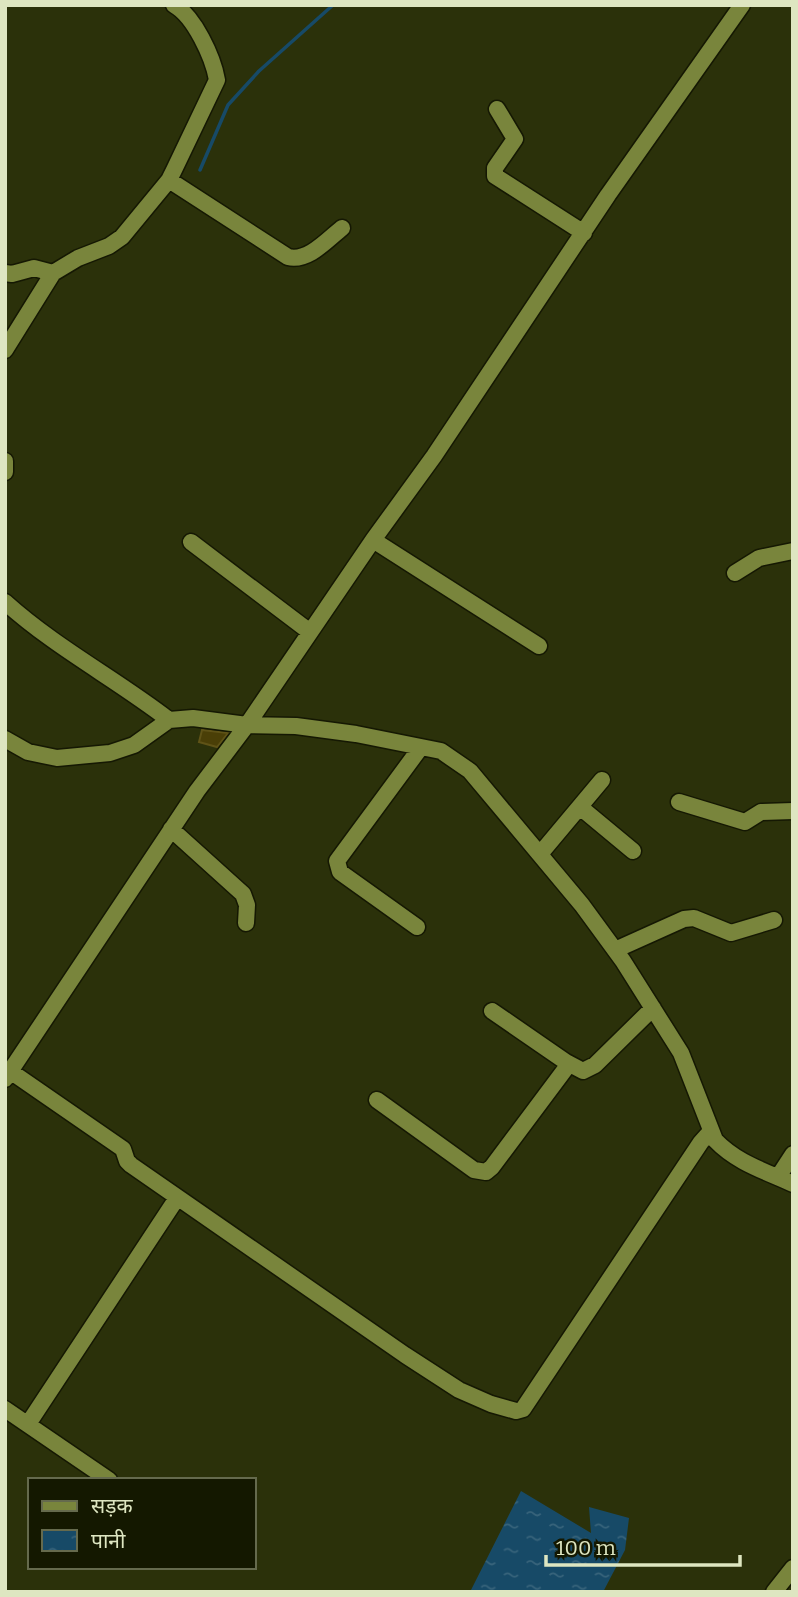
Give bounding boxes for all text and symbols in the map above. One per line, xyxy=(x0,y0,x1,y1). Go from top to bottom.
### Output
legend xyxy=(28,1478,256,1569)
text: सड़क xyxy=(91,1493,133,1519)
scale bar xyxy=(546,1524,740,1568)
text: पानी xyxy=(91,1528,126,1554)
text: 100 m xyxy=(556,1535,616,1561)

